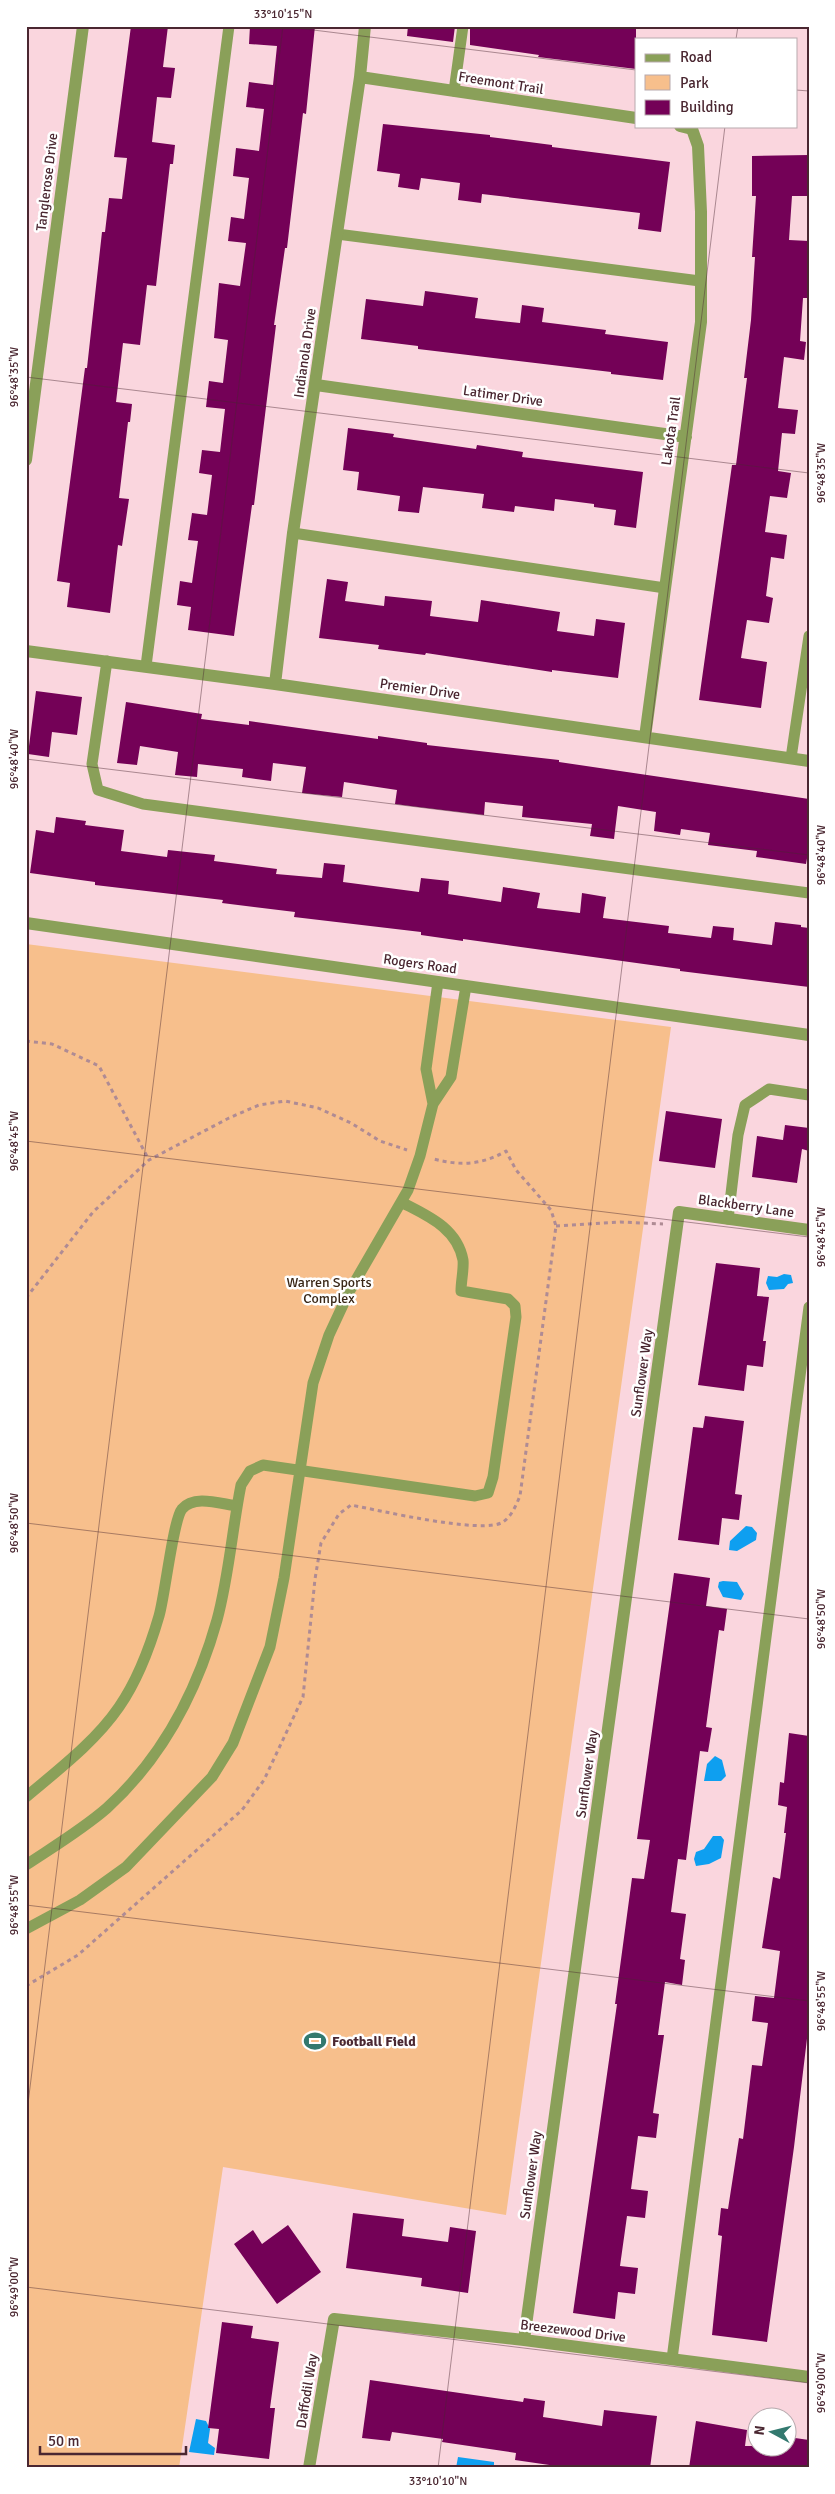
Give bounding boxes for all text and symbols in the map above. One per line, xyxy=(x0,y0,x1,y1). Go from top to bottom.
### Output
text: 33°10'15"N xyxy=(254,7,312,22)
legend xyxy=(635,38,798,128)
text: Road xyxy=(680,48,712,66)
street label: Freemont Trail xyxy=(457,68,545,98)
text: Park xyxy=(680,74,709,92)
text: Building xyxy=(680,98,734,116)
street label: Tanglerose Drive xyxy=(33,132,61,232)
street label: Indianola Drive xyxy=(290,307,320,399)
text: 96°48'35"W xyxy=(7,347,22,407)
street label: Latimer Drive xyxy=(462,382,544,410)
street label: Lakota Trail xyxy=(658,395,684,467)
text: 96°48'35"W xyxy=(814,443,829,503)
street label: Premier Drive xyxy=(379,675,461,703)
text: 96°48'40"W xyxy=(7,729,22,789)
text: 96°48'40"W xyxy=(814,825,829,885)
street label: Rogers Road xyxy=(382,950,458,978)
text: 96°48'45"W xyxy=(7,1111,22,1171)
street label: Blackberry Lane xyxy=(697,1191,795,1221)
text: 96°48'45"W xyxy=(814,1207,829,1267)
park label: Warren Sports Complex xyxy=(286,1274,372,1307)
street label: Sunflower Way xyxy=(627,1327,657,1418)
text: 96°48'50"W xyxy=(7,1493,22,1553)
text: 96°48'50"W xyxy=(814,1589,829,1649)
street label: Sunflower Way xyxy=(572,1728,602,1819)
text: 96°48'55"W xyxy=(7,1875,22,1935)
text: 96°48'55"W xyxy=(814,1971,829,2031)
sports icon: Football Field xyxy=(302,2028,328,2054)
place label: Football Field xyxy=(332,2033,416,2050)
street label: Sunflower Way xyxy=(516,2129,546,2220)
text: 96°49'00"W xyxy=(7,2257,22,2317)
street label: Breezewood Drive xyxy=(519,2316,627,2346)
street label: Daffodil Way xyxy=(293,2352,321,2430)
text: 96°49'00"W xyxy=(814,2353,829,2413)
north arrow xyxy=(748,2406,798,2456)
scale bar xyxy=(40,2424,186,2456)
text: N xyxy=(751,2425,769,2436)
text: 50 m xyxy=(48,2432,79,2450)
text: 33°10'10"N xyxy=(409,2474,467,2489)

